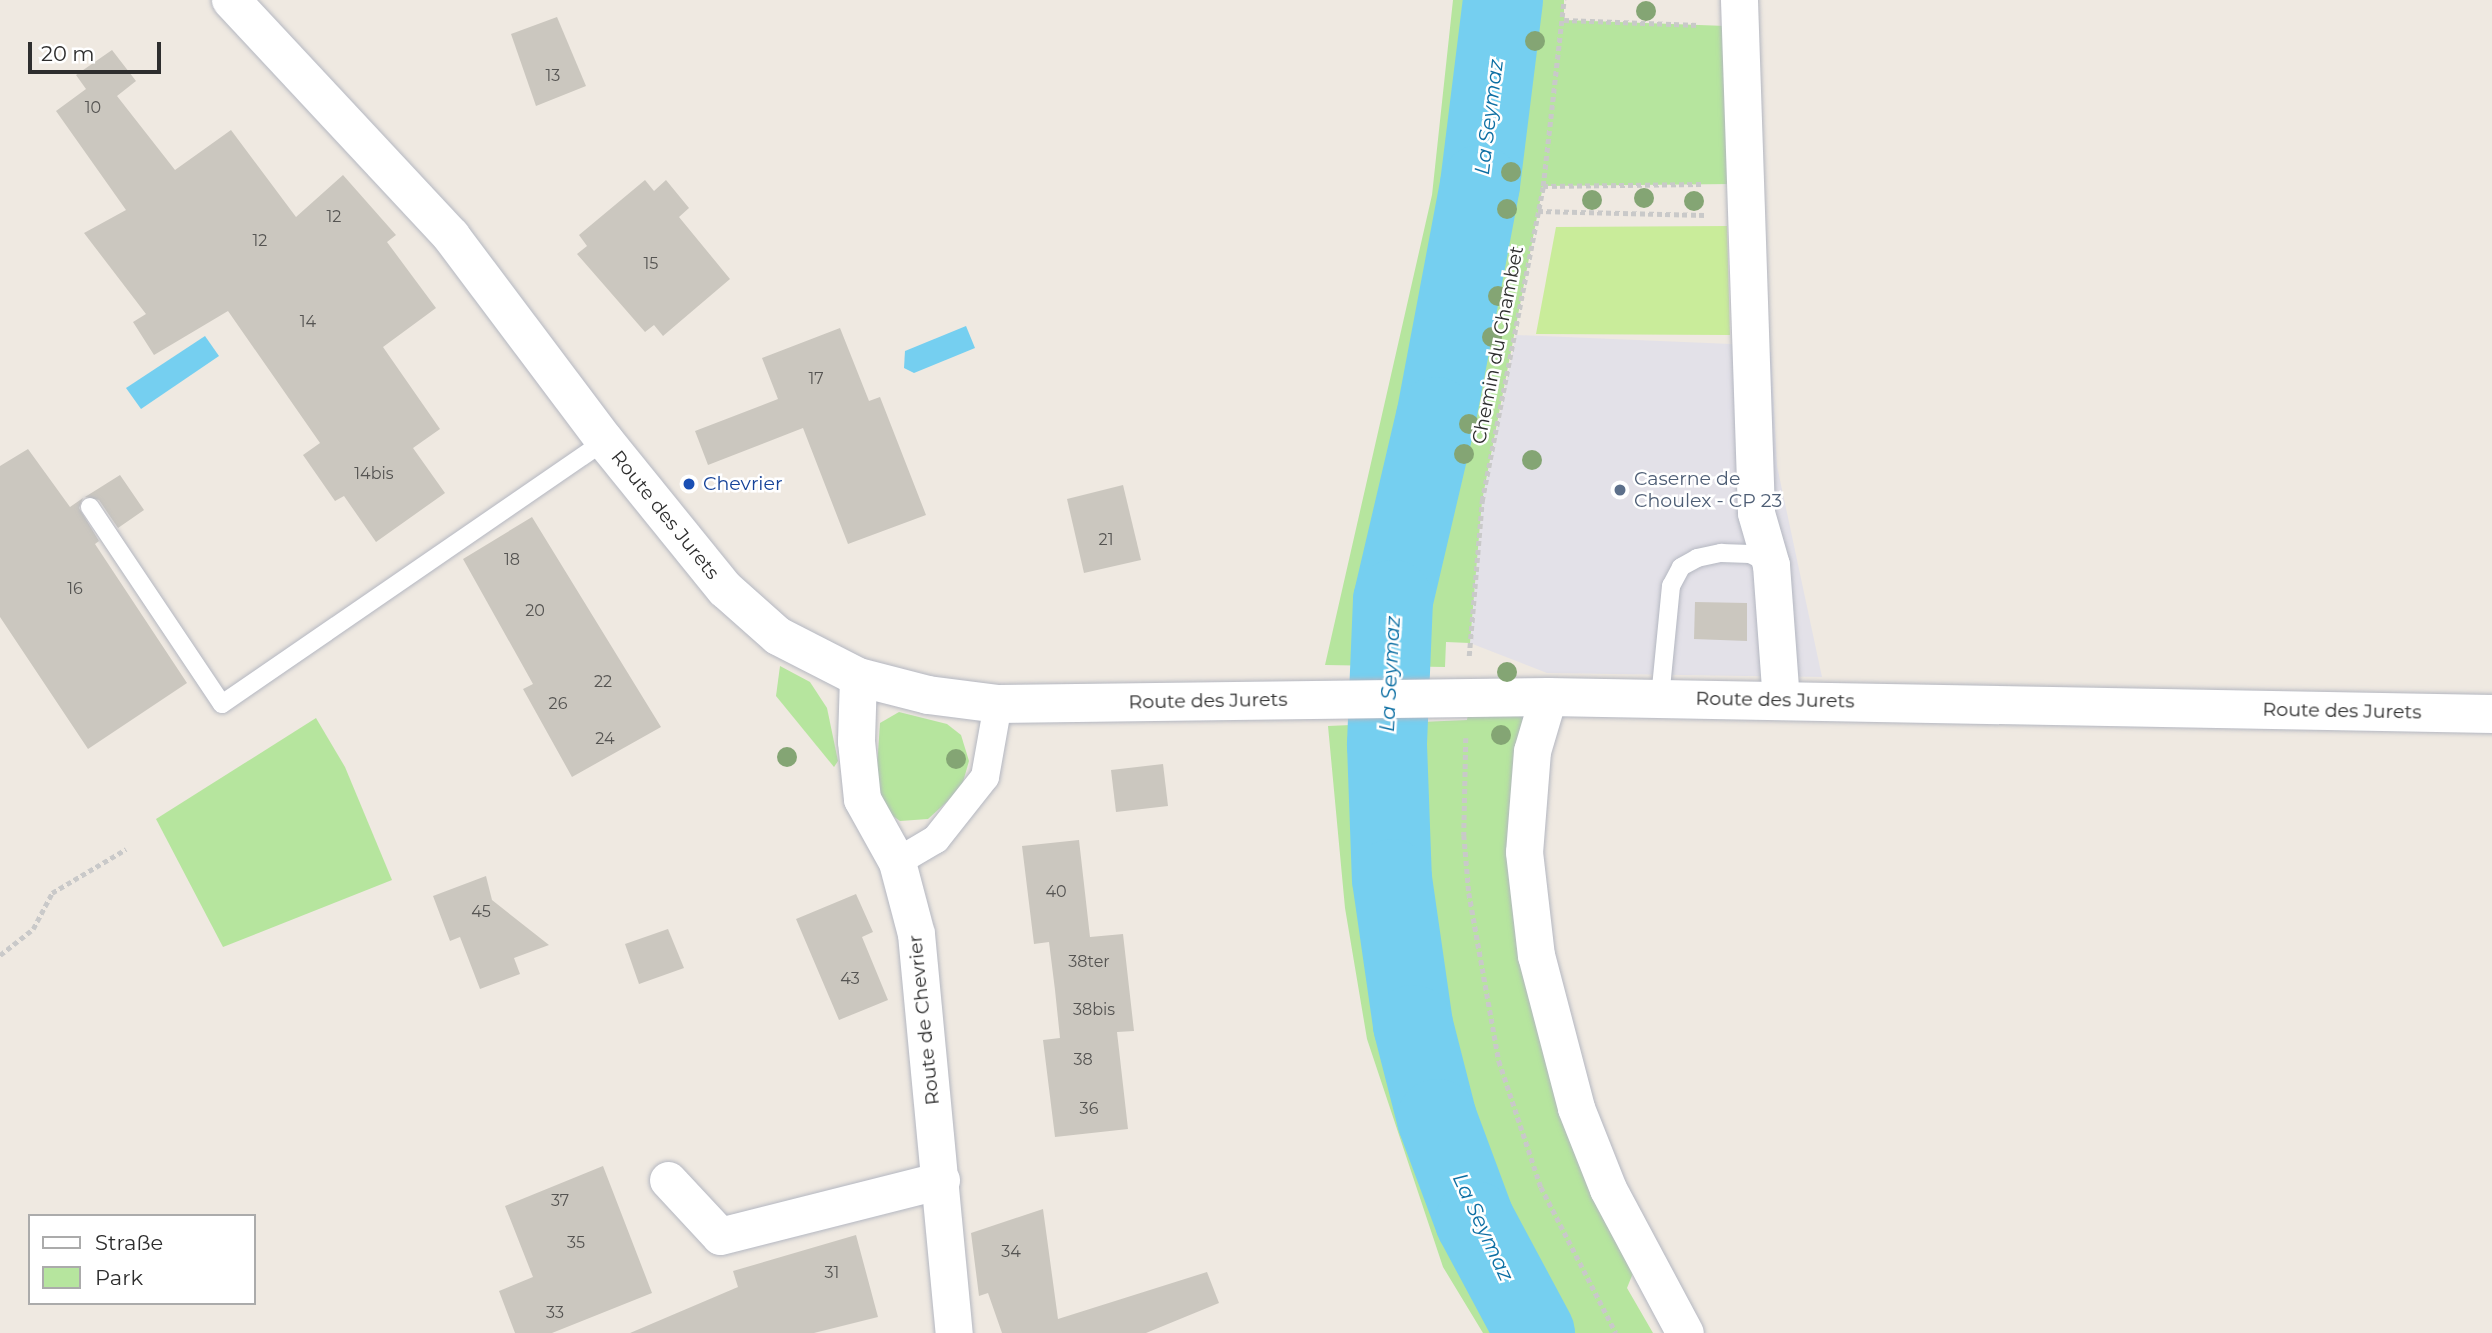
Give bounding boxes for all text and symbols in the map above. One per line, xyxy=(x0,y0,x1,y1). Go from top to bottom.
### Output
scale bar xyxy=(32,28,164,72)
text: 20 m xyxy=(41,41,95,66)
water label: La Seymaz xyxy=(1469,58,1509,176)
house number: 13 xyxy=(546,66,560,86)
house number: 10 xyxy=(85,98,101,118)
house number: 12 xyxy=(327,207,341,227)
house number: 12 xyxy=(253,231,267,251)
street label: Chemin du Chambet xyxy=(1468,244,1528,446)
house number: 15 xyxy=(644,254,658,274)
house number: 14 xyxy=(300,312,316,332)
house number: 17 xyxy=(808,369,824,389)
street label: Route des Jurets xyxy=(606,446,724,584)
house number: 14bis xyxy=(354,464,394,484)
place label: Caserne de Choulex - CP 23 xyxy=(1634,468,1782,512)
place label: Chevrier xyxy=(703,473,783,495)
marker: Chevrier xyxy=(681,476,697,492)
marker: Caserne de Choulex - CP 23 xyxy=(1612,482,1628,498)
house number: 21 xyxy=(1099,530,1113,550)
house number: 18 xyxy=(504,550,520,570)
house number: 16 xyxy=(67,579,83,599)
house number: 20 xyxy=(525,601,545,621)
water label: La Seymaz xyxy=(1374,615,1406,733)
house number: 22 xyxy=(594,672,612,692)
street label: Route des Jurets xyxy=(1695,687,1855,713)
street label: Route des Jurets xyxy=(1128,688,1288,714)
house number: 26 xyxy=(549,694,567,714)
street label: Route des Jurets xyxy=(2262,698,2422,724)
house number: 24 xyxy=(595,729,615,749)
house number: 40 xyxy=(1045,882,1067,902)
house number: 45 xyxy=(471,902,491,922)
street label: Route de Chevrier xyxy=(904,934,944,1106)
house number: 38ter xyxy=(1068,952,1110,972)
house number: 43 xyxy=(840,969,860,989)
house number: 38bis xyxy=(1073,1000,1115,1020)
house number: 38 xyxy=(1073,1050,1093,1070)
house number: 36 xyxy=(1080,1099,1098,1119)
water label: La Seymaz xyxy=(1447,1169,1519,1285)
house number: 37 xyxy=(551,1191,569,1211)
legend xyxy=(28,1214,256,1305)
text: Straße xyxy=(95,1230,163,1255)
house number: 35 xyxy=(567,1233,585,1253)
house number: 34 xyxy=(1001,1242,1021,1262)
house number: 31 xyxy=(825,1263,839,1283)
text: Park xyxy=(95,1265,143,1290)
house number: 33 xyxy=(546,1303,564,1323)

